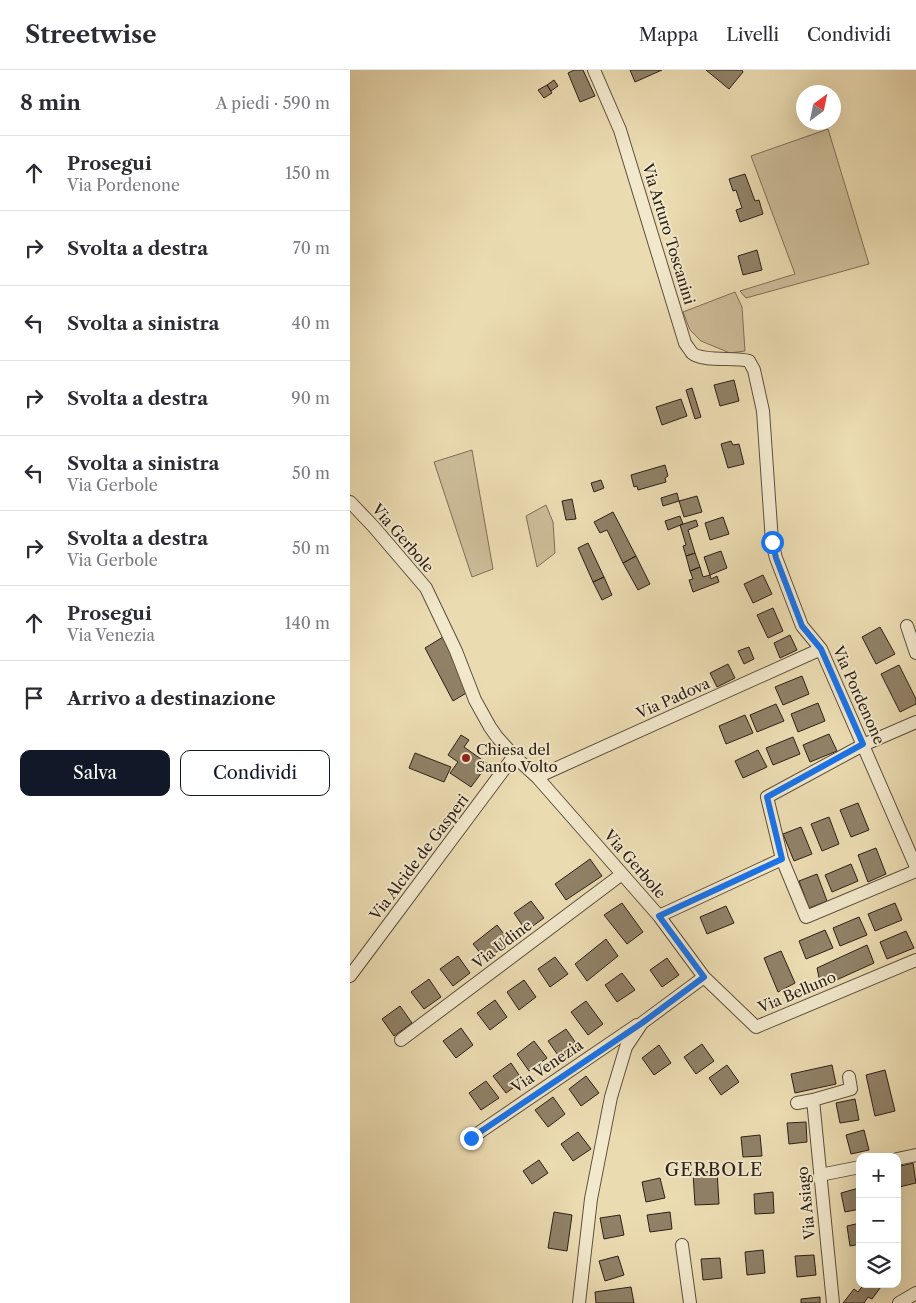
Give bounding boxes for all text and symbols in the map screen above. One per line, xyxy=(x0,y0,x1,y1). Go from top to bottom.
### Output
text: Streetwise xyxy=(25,20,157,49)
text: Mappa xyxy=(639,24,698,46)
text: Livelli xyxy=(726,24,779,46)
text: Condividi xyxy=(807,24,891,46)
north arrow xyxy=(796,85,841,130)
text: 8 min xyxy=(20,90,81,115)
text: A piedi · 590 m xyxy=(216,93,330,113)
text: Prosegui xyxy=(67,152,152,175)
icon: ahead xyxy=(20,159,48,187)
street label: Via Arturo Toscanini xyxy=(638,160,700,307)
text: 150 m xyxy=(285,163,330,183)
text: Via Pordenone xyxy=(67,175,180,195)
icon: right xyxy=(20,234,48,262)
text: Svolta a destra xyxy=(67,237,208,260)
text: 70 m xyxy=(293,238,330,258)
icon: left xyxy=(20,309,48,337)
text: Svolta a sinistra xyxy=(67,312,220,335)
text: 40 m xyxy=(291,313,330,333)
icon: right xyxy=(20,384,48,412)
text: Svolta a destra xyxy=(67,387,208,410)
text: 90 m xyxy=(291,388,330,408)
text: Svolta a sinistra xyxy=(67,452,220,475)
icon: left xyxy=(20,459,48,487)
text: 50 m xyxy=(292,463,330,483)
text: Via Gerbole xyxy=(67,475,158,495)
street label: Via Gerbole xyxy=(367,499,438,576)
text: Svolta a destra xyxy=(67,527,208,550)
route start xyxy=(761,531,784,554)
icon: right xyxy=(20,534,48,562)
text: 50 m xyxy=(292,538,330,558)
text: Via Gerbole xyxy=(67,550,158,570)
text: Prosegui xyxy=(67,602,152,625)
icon: ahead xyxy=(20,609,48,637)
text: 140 m xyxy=(285,613,330,633)
text: Via Venezia xyxy=(67,625,155,645)
street label: Via Pordenone xyxy=(828,642,889,747)
street label: Via Padova xyxy=(632,673,713,723)
icon: arrive xyxy=(20,684,48,712)
text: Arrivo a destinazione xyxy=(67,687,276,710)
place label: Chiesa del Santo Volto xyxy=(476,740,558,776)
button: Salva xyxy=(20,750,170,796)
button: Condividi xyxy=(180,750,330,796)
marker: Chiesa del Santo Volto xyxy=(460,752,472,764)
street label: Via Alcide de Gasperi xyxy=(365,790,473,924)
street label: Via Gerbole xyxy=(599,825,670,902)
street label: Via Udine xyxy=(468,915,536,973)
street label: Via Belluno xyxy=(754,967,839,1017)
street label: Via Venezia xyxy=(507,1035,587,1097)
route end xyxy=(460,1127,483,1150)
map controls xyxy=(856,1153,901,1288)
button: + xyxy=(856,1153,901,1198)
district label: GERBOLE xyxy=(665,1159,763,1181)
street label: Via Asiago xyxy=(793,1165,819,1242)
button: − xyxy=(856,1198,901,1243)
button: layers xyxy=(856,1243,901,1288)

